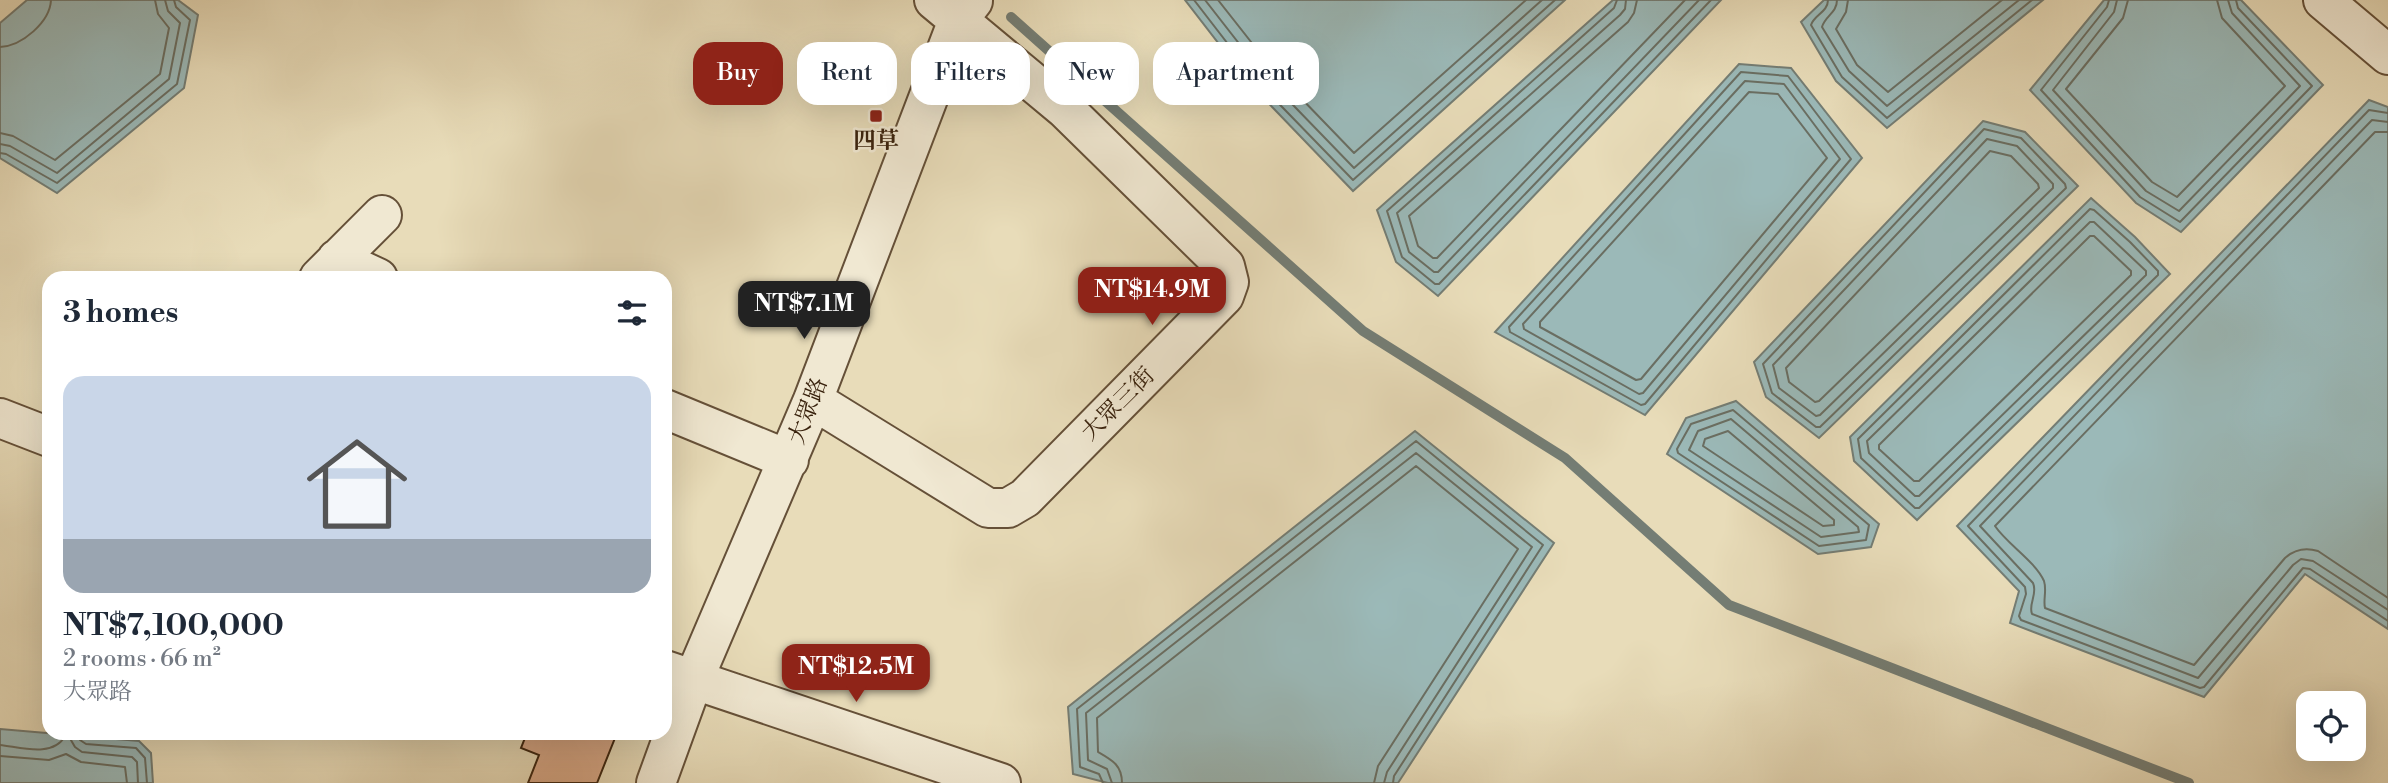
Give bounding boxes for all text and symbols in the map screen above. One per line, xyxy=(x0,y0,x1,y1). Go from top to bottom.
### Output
chip: Buy xyxy=(693,42,783,105)
chip: Rent xyxy=(797,42,897,105)
chip: Filters xyxy=(911,42,1030,105)
chip: New xyxy=(1044,42,1139,105)
chip: Apartment xyxy=(1153,42,1319,105)
marker: 四草 xyxy=(868,108,884,124)
place label: 四草 xyxy=(853,127,899,155)
pin: NT$14.9M xyxy=(1080,268,1224,327)
text: NT$14.9M xyxy=(1094,276,1210,304)
pin: NT$7.1M xyxy=(739,282,869,341)
text: NT$7.1M xyxy=(754,290,854,318)
text: 3 homes xyxy=(63,294,178,332)
icon: filters xyxy=(613,294,651,332)
street label: 大眾三街 xyxy=(1076,362,1160,446)
street label: 大眾路 xyxy=(783,374,833,448)
icon: home xyxy=(294,421,420,547)
text: NT$7,100,000 xyxy=(63,607,284,645)
pin: NT$12.5M xyxy=(784,644,928,704)
text: 2 rooms · 66 m² xyxy=(63,645,221,673)
text: NT$12.5M xyxy=(798,653,914,681)
text: 大眾路 xyxy=(63,678,132,706)
map controls xyxy=(2296,691,2366,761)
button: locate xyxy=(2296,691,2366,761)

